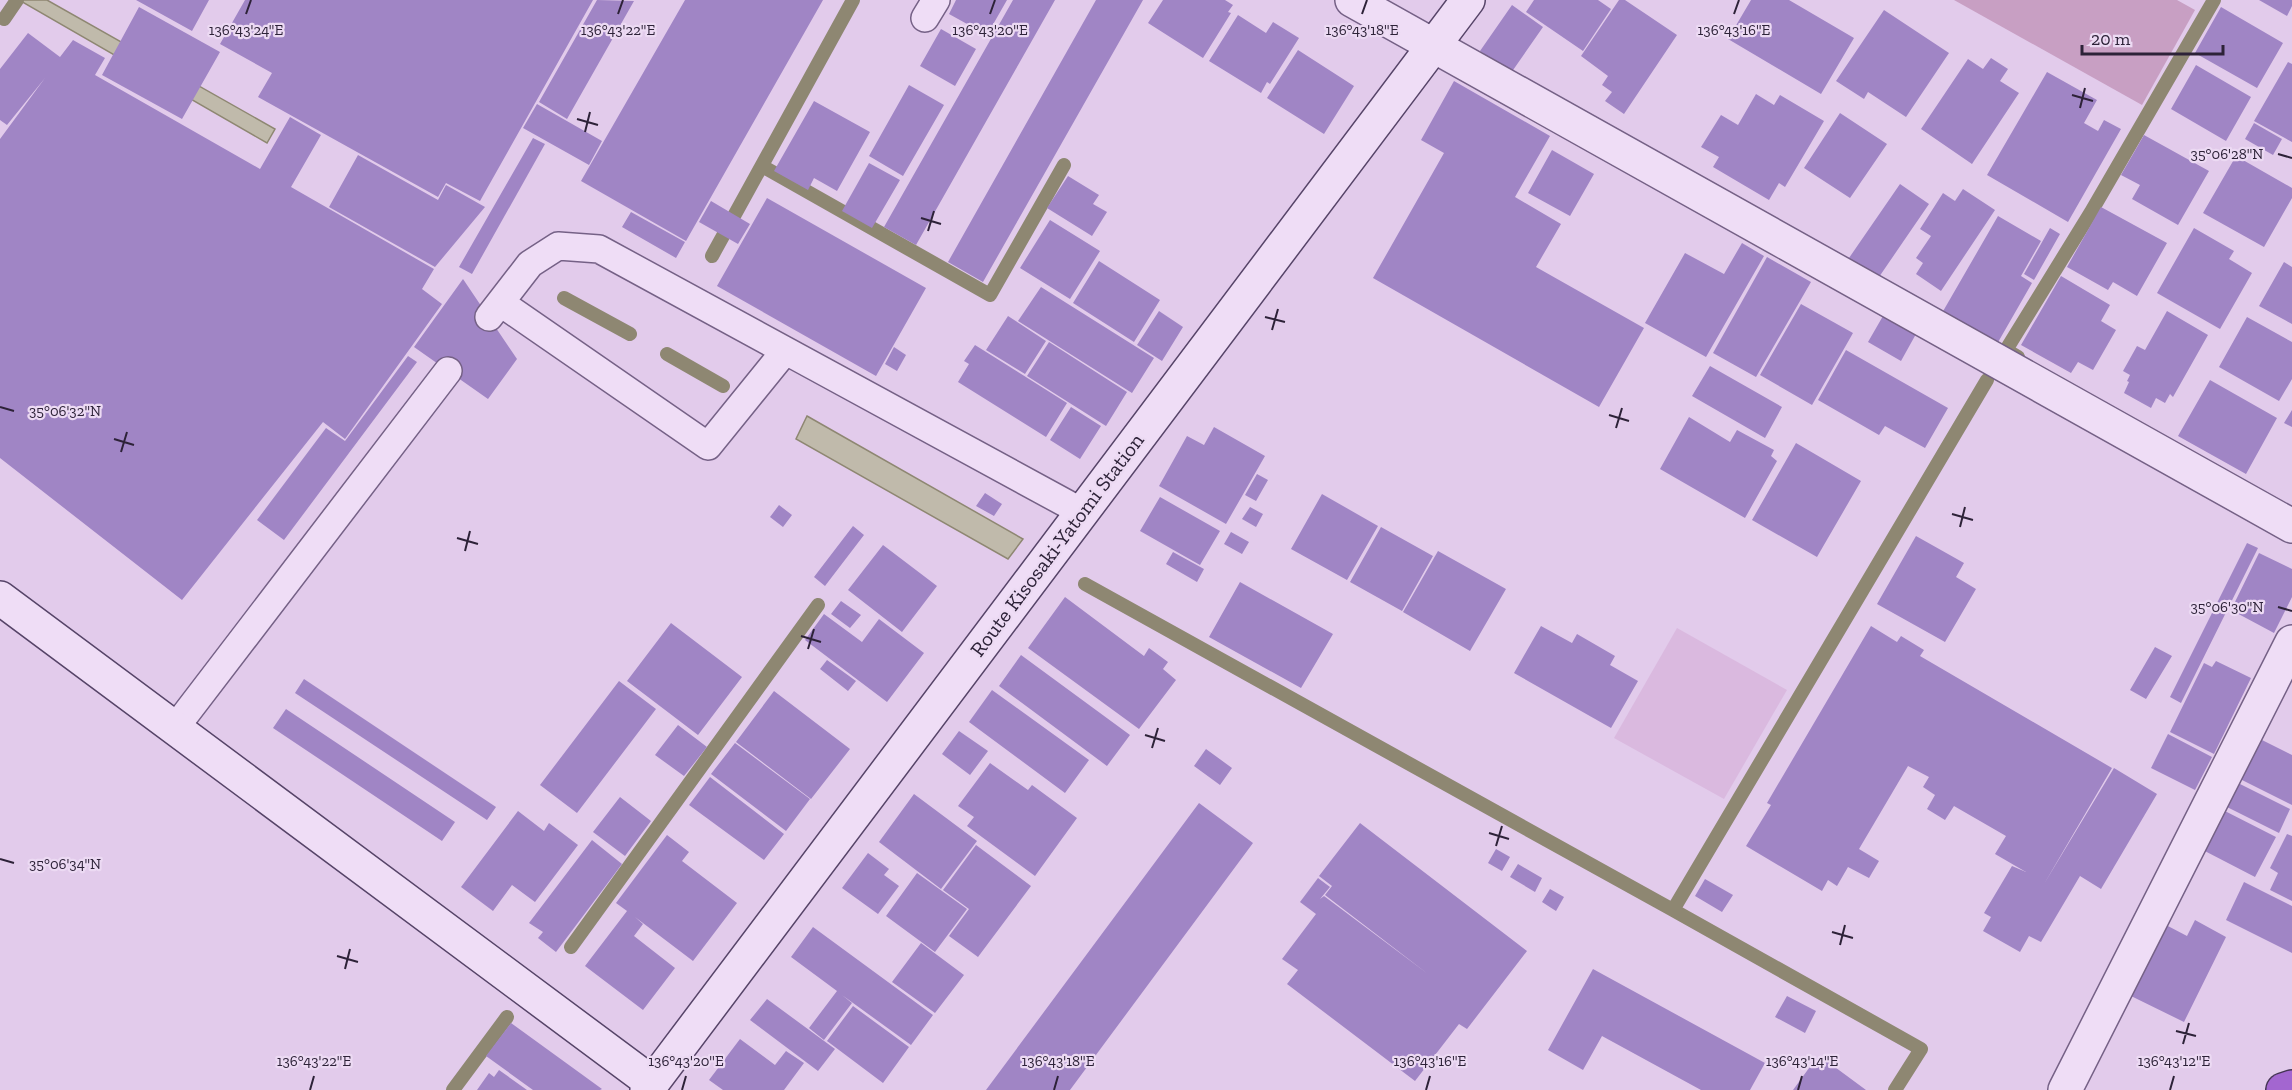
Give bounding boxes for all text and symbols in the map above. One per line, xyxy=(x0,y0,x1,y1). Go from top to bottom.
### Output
scale bar xyxy=(2082,18,2223,56)
text: 136°43'24"E xyxy=(209,21,283,39)
text: 136°43'22"E xyxy=(581,21,655,39)
text: 136°43'20"E xyxy=(952,21,1028,39)
text: 136°43'18"E xyxy=(1326,21,1399,39)
text: 136°43'16"E xyxy=(1698,21,1771,39)
text: 20 m xyxy=(2091,28,2131,50)
text: 35°06'28"N xyxy=(2191,145,2263,163)
text: 35°06'32"N xyxy=(29,402,101,420)
street label: Route Kisosaki-Yatomi Station xyxy=(964,428,1149,661)
text: 35°06'30"N xyxy=(2190,598,2264,616)
text: 35°06'34"N xyxy=(29,855,101,873)
text: 136°43'22"E xyxy=(277,1052,351,1070)
text: 136°43'20"E xyxy=(648,1052,724,1070)
text: 136°43'18"E xyxy=(1022,1052,1095,1070)
text: 136°43'16"E xyxy=(1394,1052,1467,1070)
text: 136°43'14"E xyxy=(1766,1052,1838,1070)
text: 136°43'12"E xyxy=(2138,1052,2210,1070)

